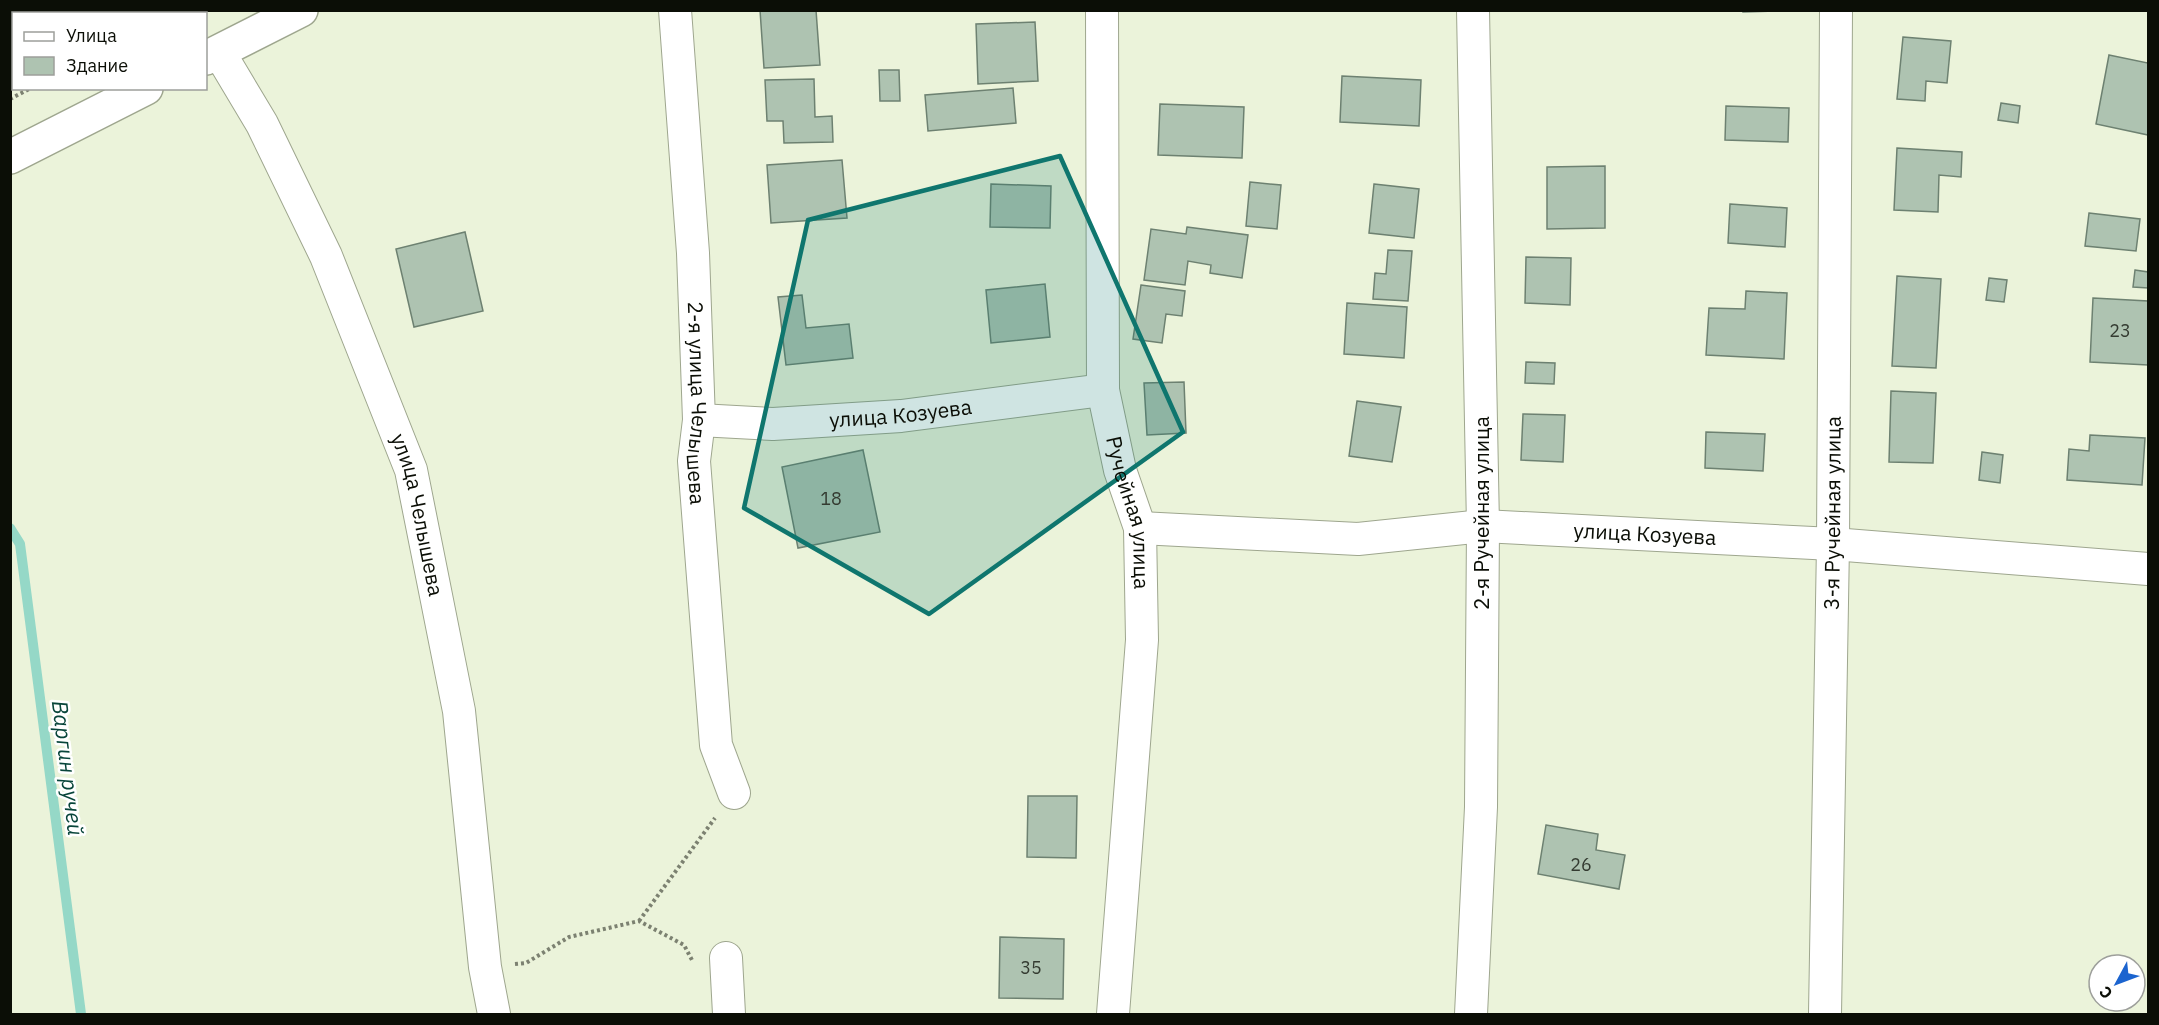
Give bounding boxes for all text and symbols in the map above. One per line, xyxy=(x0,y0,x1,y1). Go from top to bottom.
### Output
legend xyxy=(12,12,207,90)
text: Улица xyxy=(66,24,117,47)
text: Здание xyxy=(66,54,128,77)
street label: 2-я улица Челышева xyxy=(680,301,714,506)
house number: 23 xyxy=(2109,319,2131,342)
street label: улица Козуева xyxy=(828,392,973,433)
street label: 2-я Ручейная улица xyxy=(1467,416,1495,610)
street label: 3-я Ручейная улица xyxy=(1817,416,1847,610)
street label: улица Челышева xyxy=(385,429,451,598)
street label: Ручейная улица xyxy=(1100,433,1156,589)
house number: 18 xyxy=(820,487,842,510)
street label: улица Козуева xyxy=(1573,516,1717,551)
water label: Варгин ручей xyxy=(46,699,91,837)
house number: 26 xyxy=(1570,853,1592,876)
north arrow xyxy=(2087,953,2147,1013)
house number: 35 xyxy=(1020,956,1042,979)
text: С xyxy=(2095,982,2117,1003)

